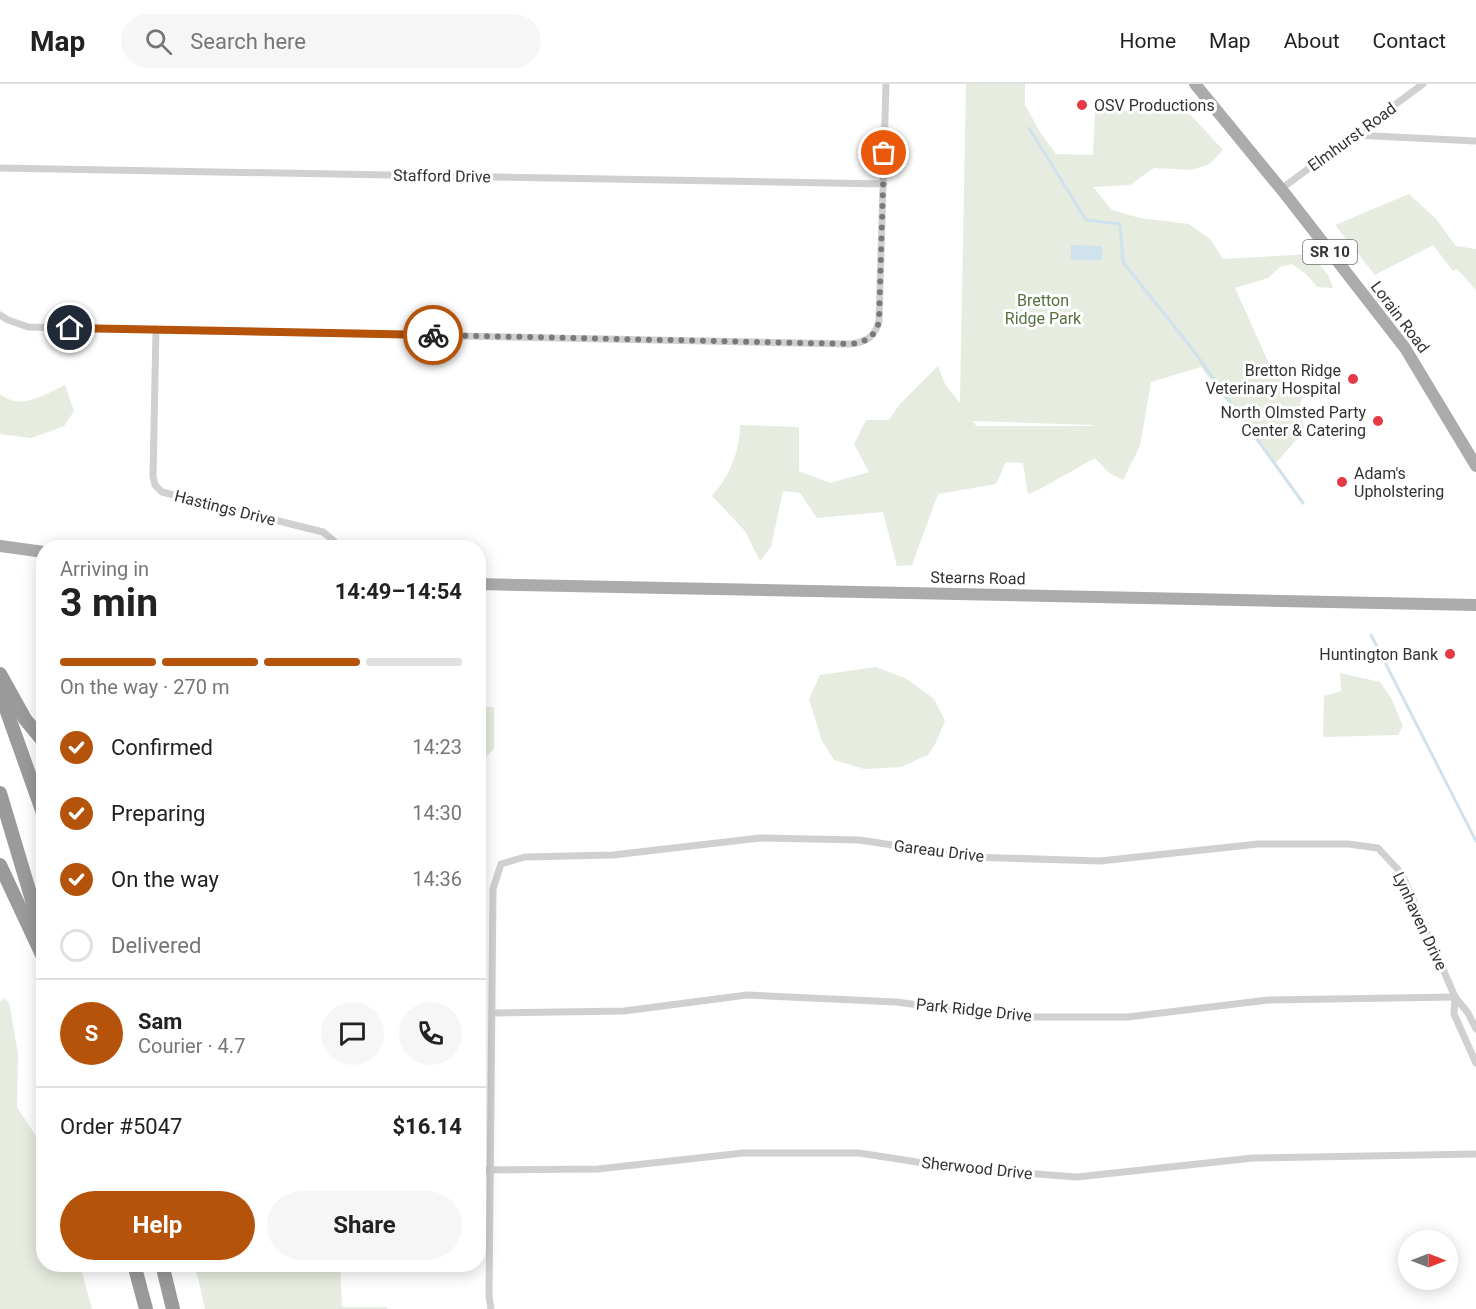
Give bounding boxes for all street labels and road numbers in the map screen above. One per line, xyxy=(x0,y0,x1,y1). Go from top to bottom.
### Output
street label: Elmhurst Road xyxy=(1304,99,1400,175)
street label: Stafford Drive xyxy=(393,166,491,186)
road number: SR 10 xyxy=(1303,240,1357,264)
street label: Lorain Road xyxy=(1367,277,1433,357)
street label: Hastings Drive xyxy=(172,486,278,530)
street label: Stearns Road xyxy=(930,568,1026,588)
street label: Gareau Drive xyxy=(893,836,985,866)
street label: Lynhaven Drive xyxy=(1389,869,1451,973)
street label: Park Ridge Drive xyxy=(915,994,1033,1026)
street label: Sherwood Drive xyxy=(921,1153,1033,1183)

